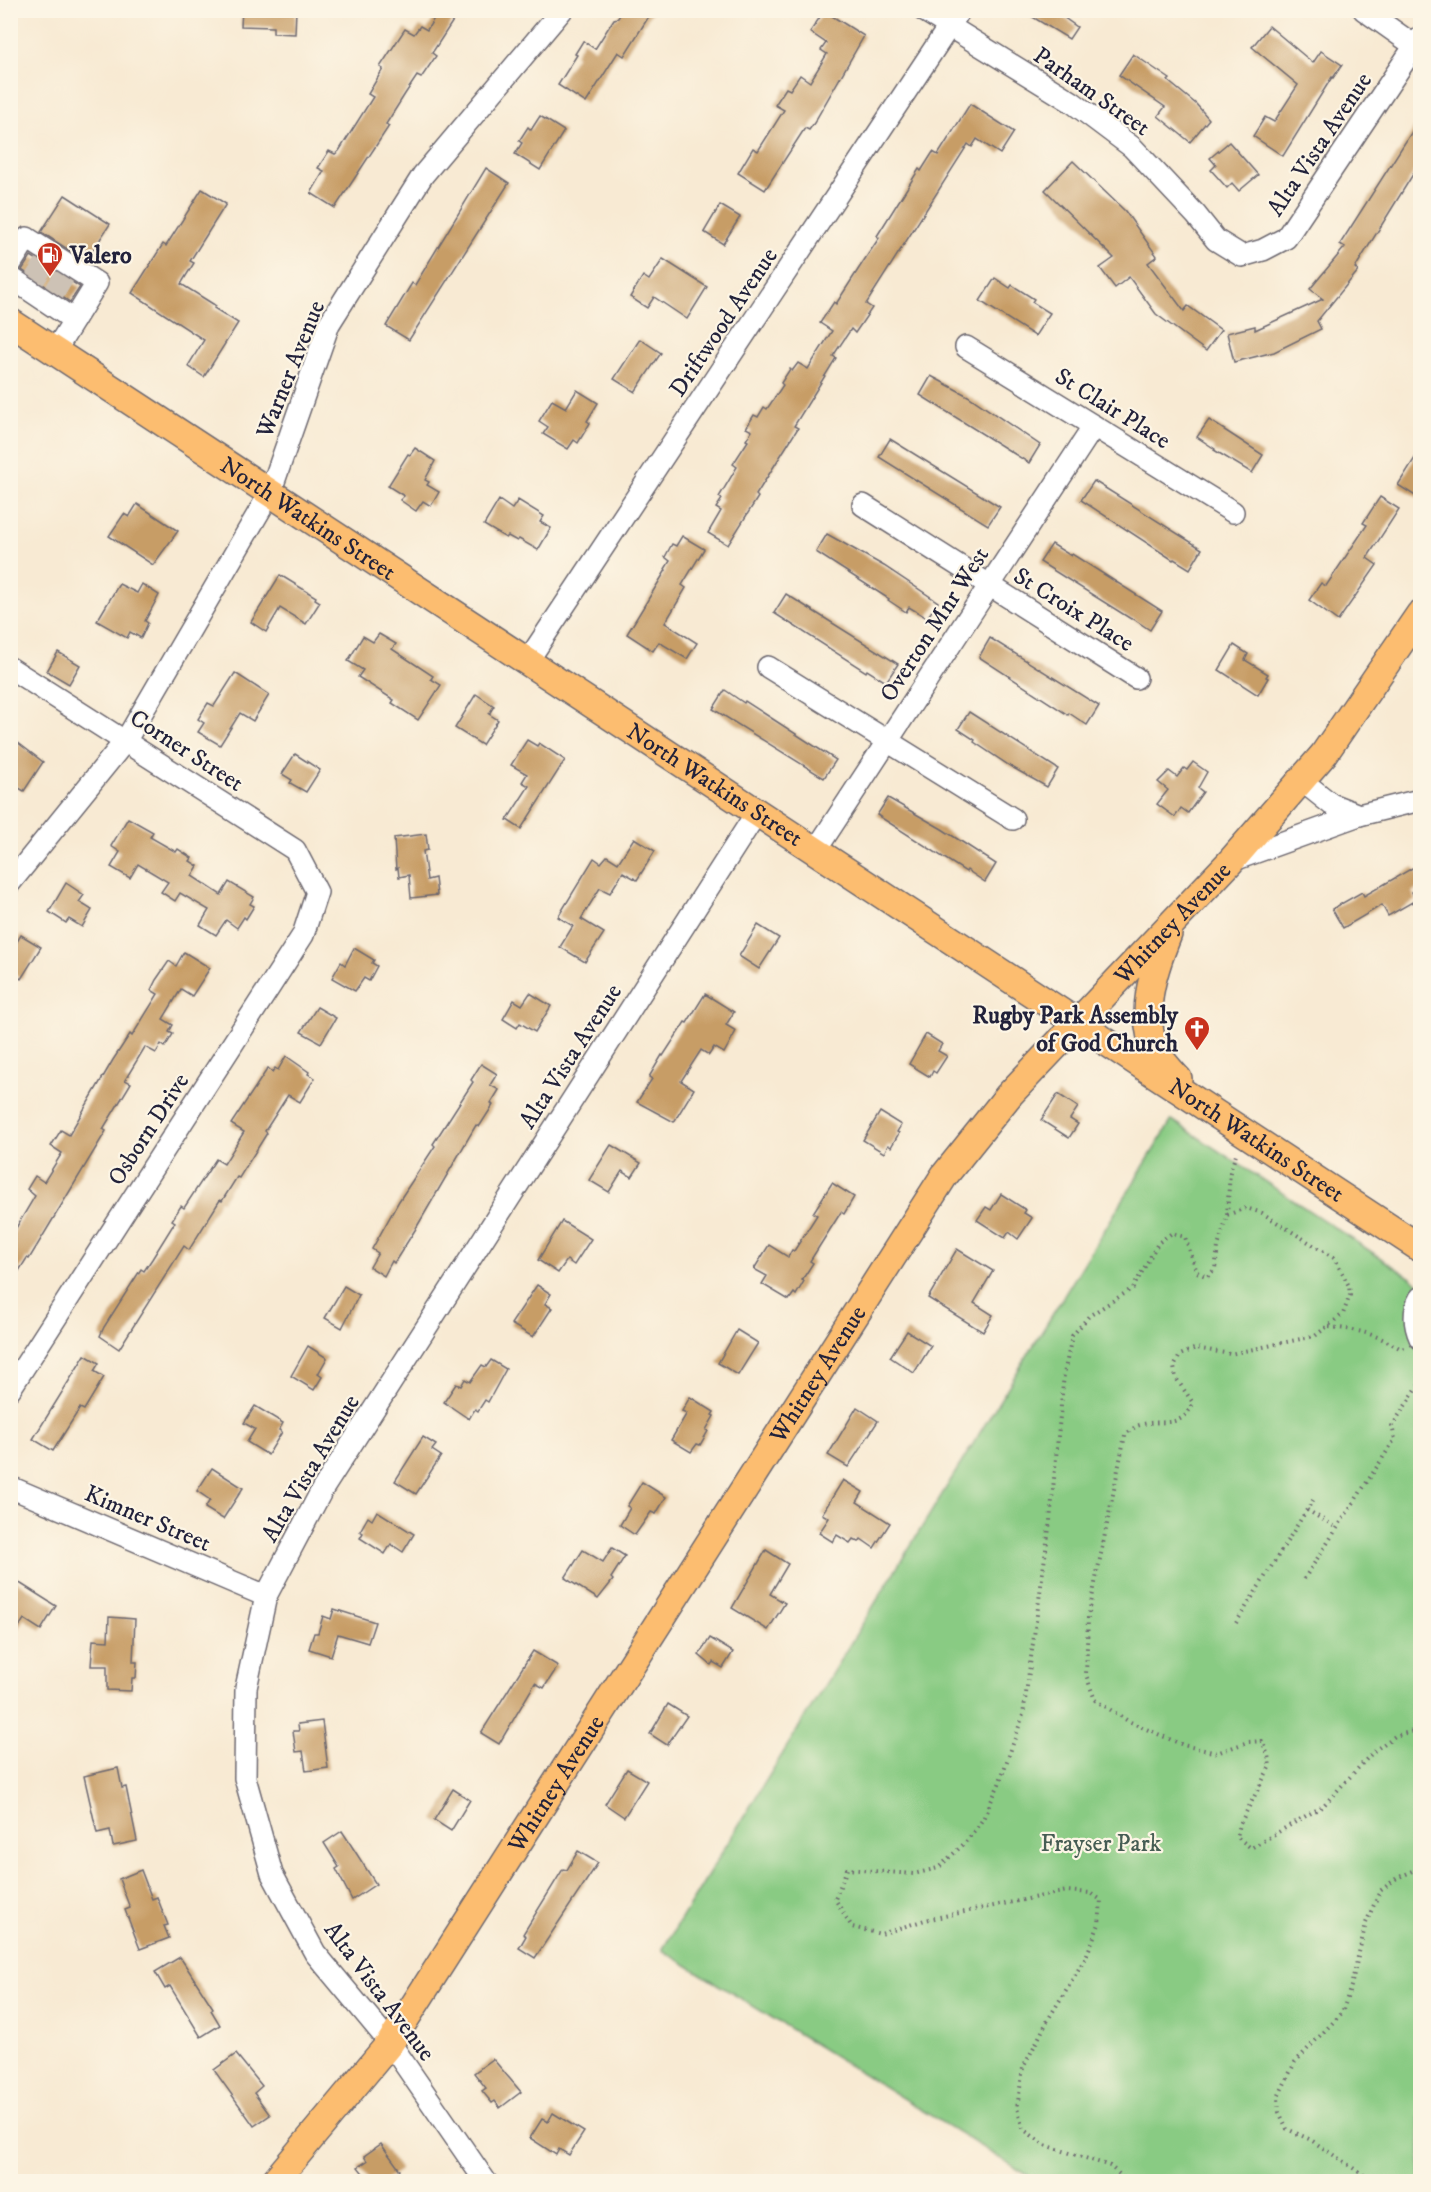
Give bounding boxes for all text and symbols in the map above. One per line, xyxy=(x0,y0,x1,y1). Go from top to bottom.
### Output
street label: Parham Street xyxy=(1027,41,1156,143)
street label: Alta Vista Avenue xyxy=(1261,67,1379,222)
fuel station icon: Valero xyxy=(35,240,65,278)
place label: Valero xyxy=(69,241,132,271)
street label: Driftwood Avenue xyxy=(663,242,785,403)
street label: Warner Avenue xyxy=(249,296,332,443)
street label: St Clair Place xyxy=(1049,362,1176,456)
street label: North Watkins Street xyxy=(214,451,402,588)
street label: Overton Mnr West xyxy=(874,541,996,708)
street label: St Croix Place xyxy=(1008,561,1139,659)
street label: Corner Street xyxy=(124,703,249,799)
street label: North Watkins Street xyxy=(621,717,808,854)
street label: Whitney Avenue xyxy=(1107,856,1238,992)
street label: Alta Vista Avenue xyxy=(513,978,629,1135)
place label: Rugby Park Assembly of God Church xyxy=(972,1001,1179,1059)
church icon: Rugby Park Assembly of God Church xyxy=(1182,1014,1212,1052)
street label: Osborn Drive xyxy=(101,1068,196,1191)
street label: North Watkins Street xyxy=(1163,1072,1350,1210)
street label: Whitney Avenue xyxy=(763,1300,873,1450)
street label: Alta Vista Avenue xyxy=(255,1389,367,1548)
street label: Kimner Street xyxy=(80,1479,216,1559)
street label: Whitney Avenue xyxy=(501,1710,612,1859)
park label: Frayser Park xyxy=(1041,1829,1161,1859)
street label: Alta Vista Avenue xyxy=(317,1916,441,2067)

